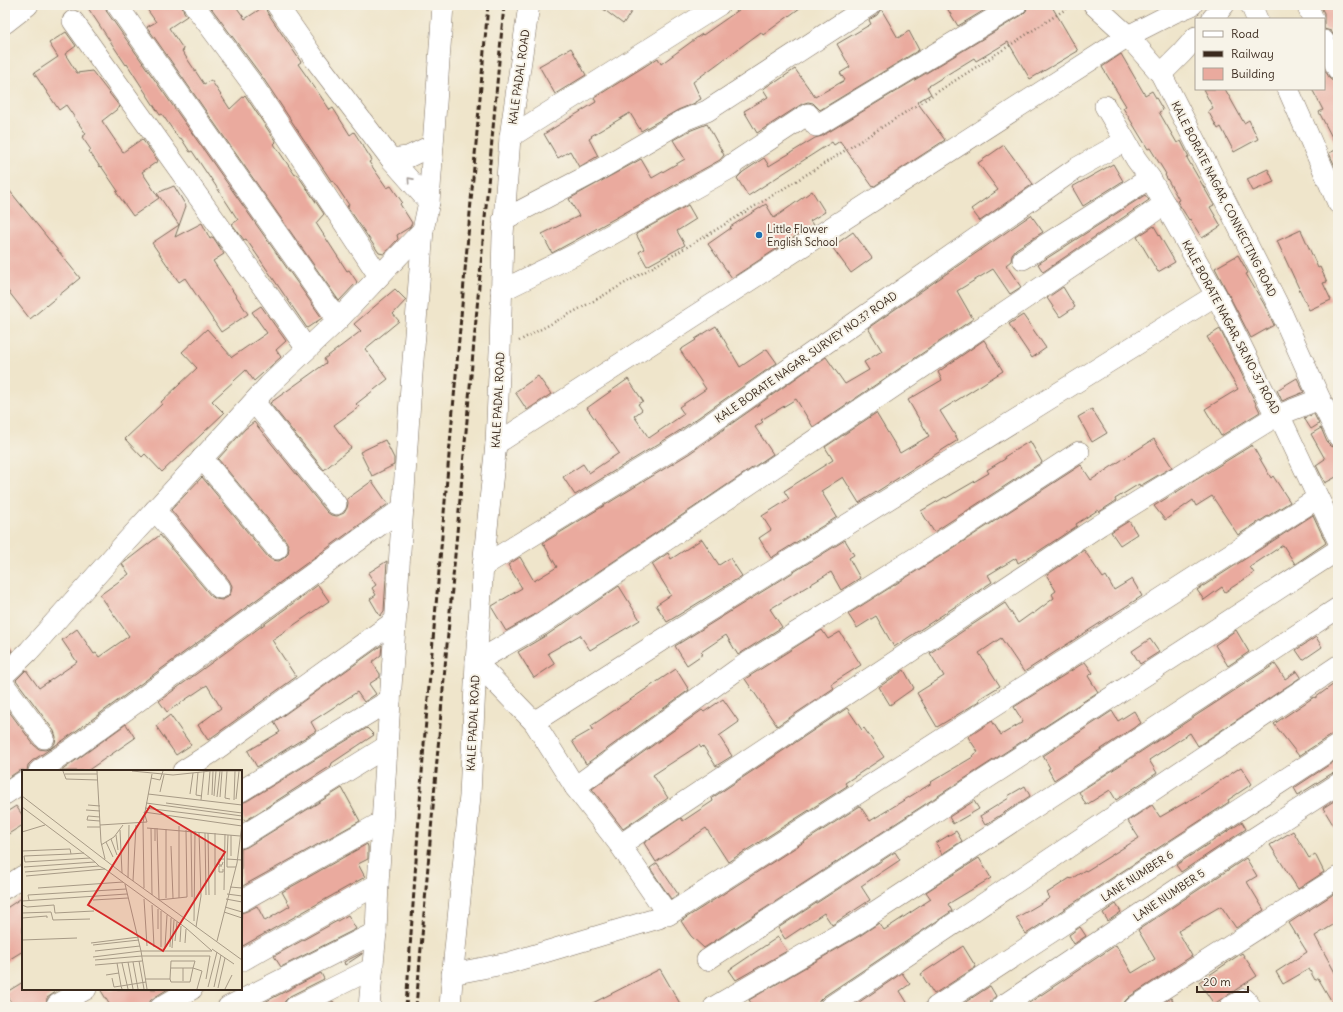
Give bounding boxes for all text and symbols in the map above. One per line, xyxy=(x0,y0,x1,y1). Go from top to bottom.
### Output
legend xyxy=(1195,18,1325,90)
text: Road xyxy=(1231,26,1259,41)
street label: KALE PADAL ROAD xyxy=(505,28,533,126)
text: Railway xyxy=(1231,46,1274,61)
text: Building xyxy=(1231,66,1275,81)
street label: KALE BORATE NAGAR, CONNECTING ROAD xyxy=(1168,99,1280,299)
one-way arrow xyxy=(407,177,415,185)
place label: Little Flower English School xyxy=(767,222,838,249)
marker: Little Flower English School xyxy=(754,230,764,240)
street label: KALE BORATE NAGAR, SR.NO-37 ROAD xyxy=(1179,238,1283,417)
street label: KALE BORATE NAGAR, SURVEY NO.3? ROAD xyxy=(712,288,900,426)
street label: KALE PADAL ROAD xyxy=(488,351,508,448)
street label: KALE PADAL ROAD xyxy=(463,674,483,771)
inset map xyxy=(22,770,242,990)
street label: LANE NUMBER 6 xyxy=(1098,847,1176,905)
street label: LANE NUMBER 5 xyxy=(1131,866,1207,924)
scale bar xyxy=(1197,968,1248,994)
text: 20 m xyxy=(1203,974,1231,989)

